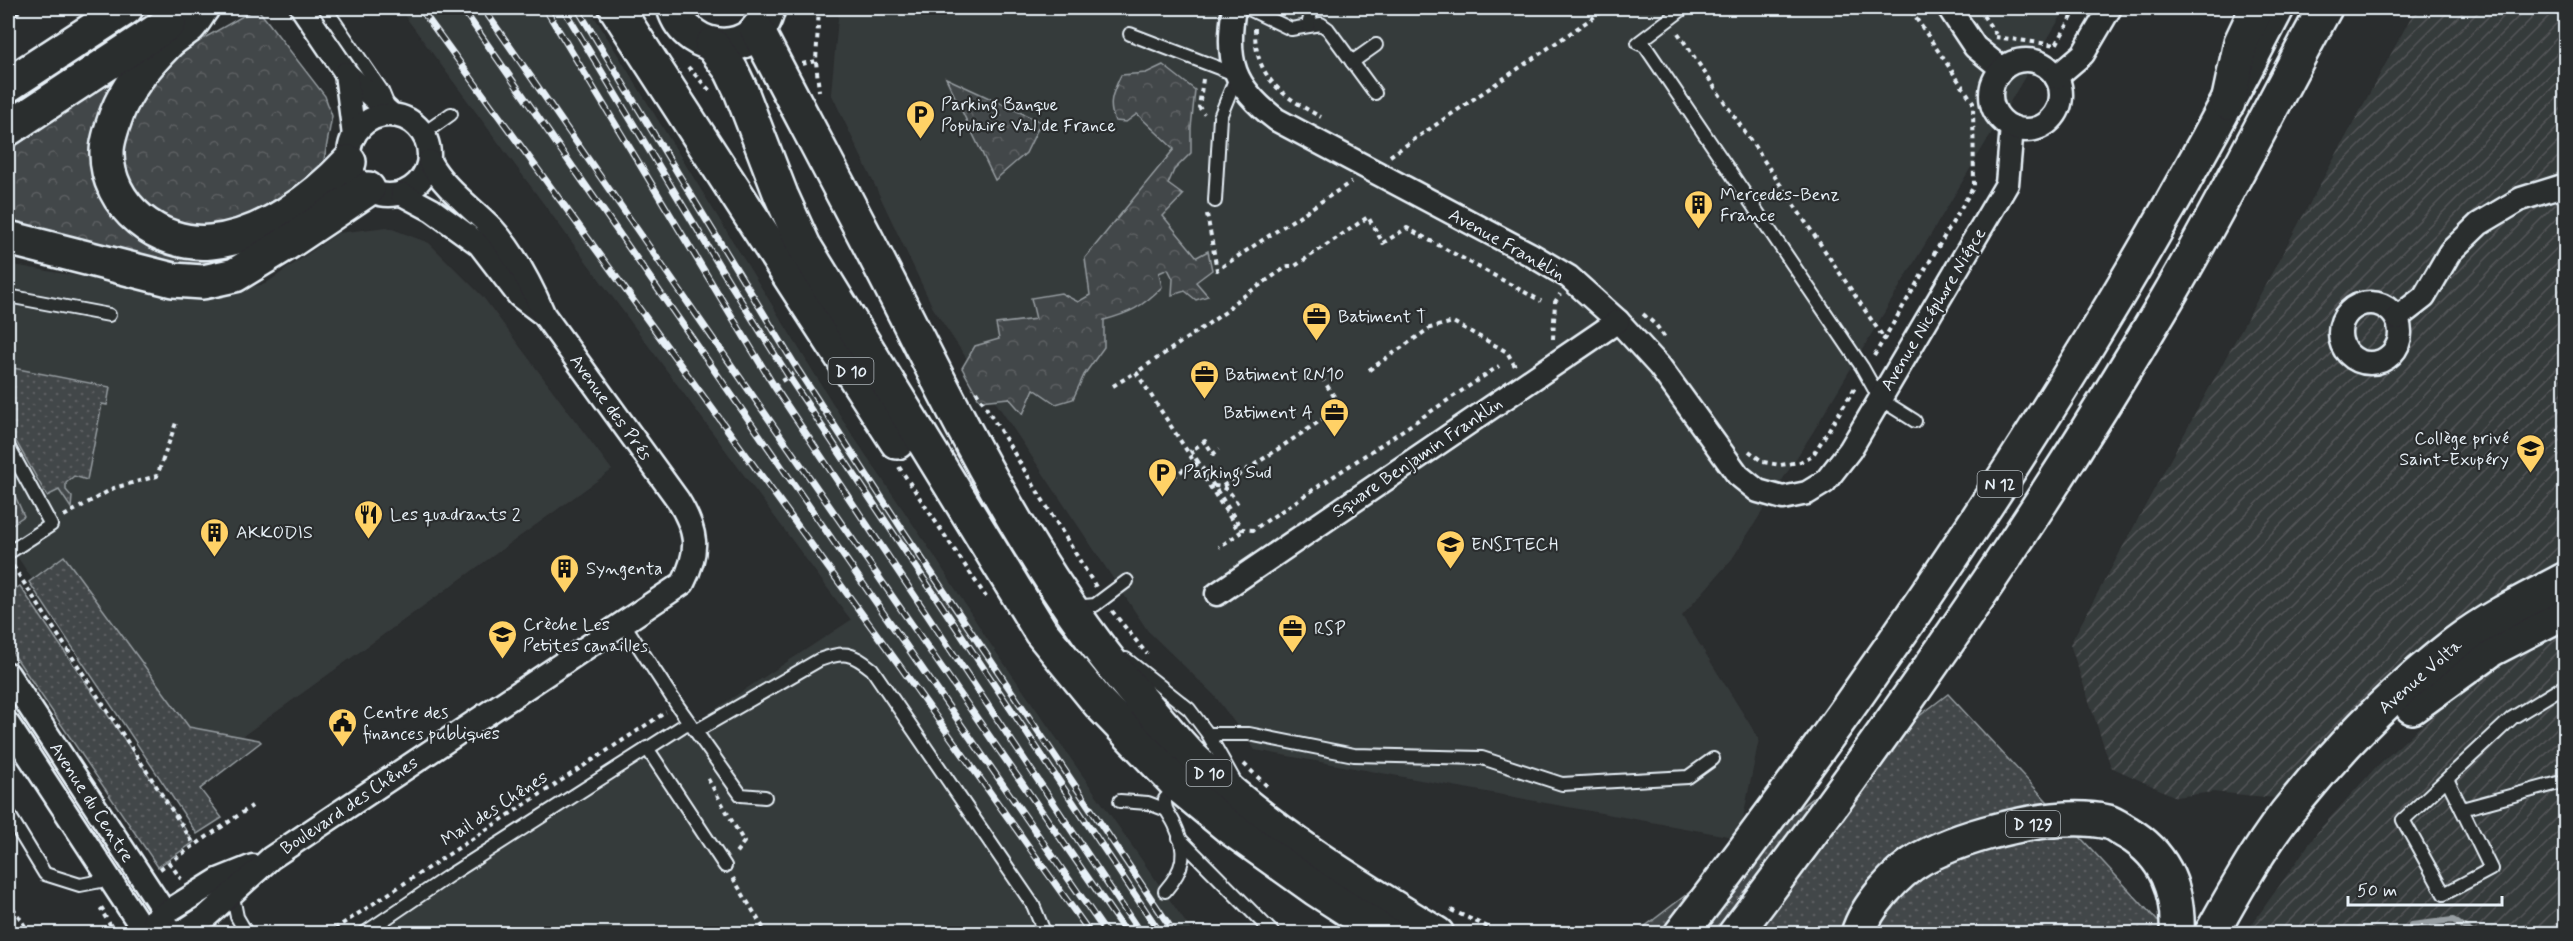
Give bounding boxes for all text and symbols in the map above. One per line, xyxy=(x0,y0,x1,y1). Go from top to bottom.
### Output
place label: Parking Banque Populaire Val de France xyxy=(941,93,1116,138)
parking icon: Parking Banque Populaire Val de France xyxy=(904,98,936,140)
place label: Mercedes-Benz France xyxy=(1720,183,1840,228)
building icon: Mercedes-Benz France xyxy=(1683,188,1715,230)
street label: Avenue Franklin xyxy=(1444,203,1569,287)
street label: Avenue Nicéphore Niépce xyxy=(1876,223,1992,396)
office icon: Batiment T xyxy=(1301,300,1333,342)
place label: Batiment T xyxy=(1338,305,1427,329)
street label: Avenue des Prés xyxy=(564,350,657,466)
road number: D 10 xyxy=(828,358,874,384)
office icon: Batiment RN10 xyxy=(1188,358,1220,400)
place label: Batiment RN10 xyxy=(1225,363,1344,387)
street label: Square Benjamin Franklin xyxy=(1328,392,1507,524)
office icon: Batiment A xyxy=(1318,396,1350,438)
place label: Batiment A xyxy=(1224,401,1313,425)
place label: Collège privé Saint-Exupéry xyxy=(2399,427,2509,472)
school or university icon: Collège privé Saint-Exupéry xyxy=(2514,432,2546,474)
parking icon: Parking Sud xyxy=(1146,456,1178,498)
place label: Parking Sud xyxy=(1183,461,1272,487)
road number: N 12 xyxy=(1978,471,2022,497)
restaurant icon: Les quadrants 2 xyxy=(353,498,385,540)
place label: Les quadrants 2 xyxy=(390,503,521,527)
building icon: AKKODIS xyxy=(199,516,231,558)
place label: AKKODIS xyxy=(236,521,313,545)
school or university icon: ENSITECH xyxy=(1434,528,1466,570)
place label: ENSITECH xyxy=(1471,533,1558,557)
building icon: Syngenta xyxy=(549,552,581,594)
place label: Syngenta xyxy=(586,557,663,581)
office icon: RSP xyxy=(1277,612,1309,654)
place label: Crèche Les Petites canailles xyxy=(523,613,648,658)
place label: RSP xyxy=(1314,617,1346,641)
school or university icon: Crèche Les Petites canailles xyxy=(486,618,518,660)
street label: Avenue Volta xyxy=(2374,634,2468,720)
place label: Centre des finances publiques xyxy=(363,701,500,746)
public building icon: Centre des finances publiques xyxy=(326,706,358,748)
street label: Avenue du Centre xyxy=(43,738,139,867)
street label: Boulevard des Chênes xyxy=(276,751,423,861)
road number: D 10 xyxy=(1186,760,1232,786)
street label: Mail des Chênes xyxy=(437,765,553,852)
road number: D 129 xyxy=(2006,811,2060,837)
scale bar xyxy=(2348,869,2502,907)
text: 50 m xyxy=(2357,879,2397,903)

